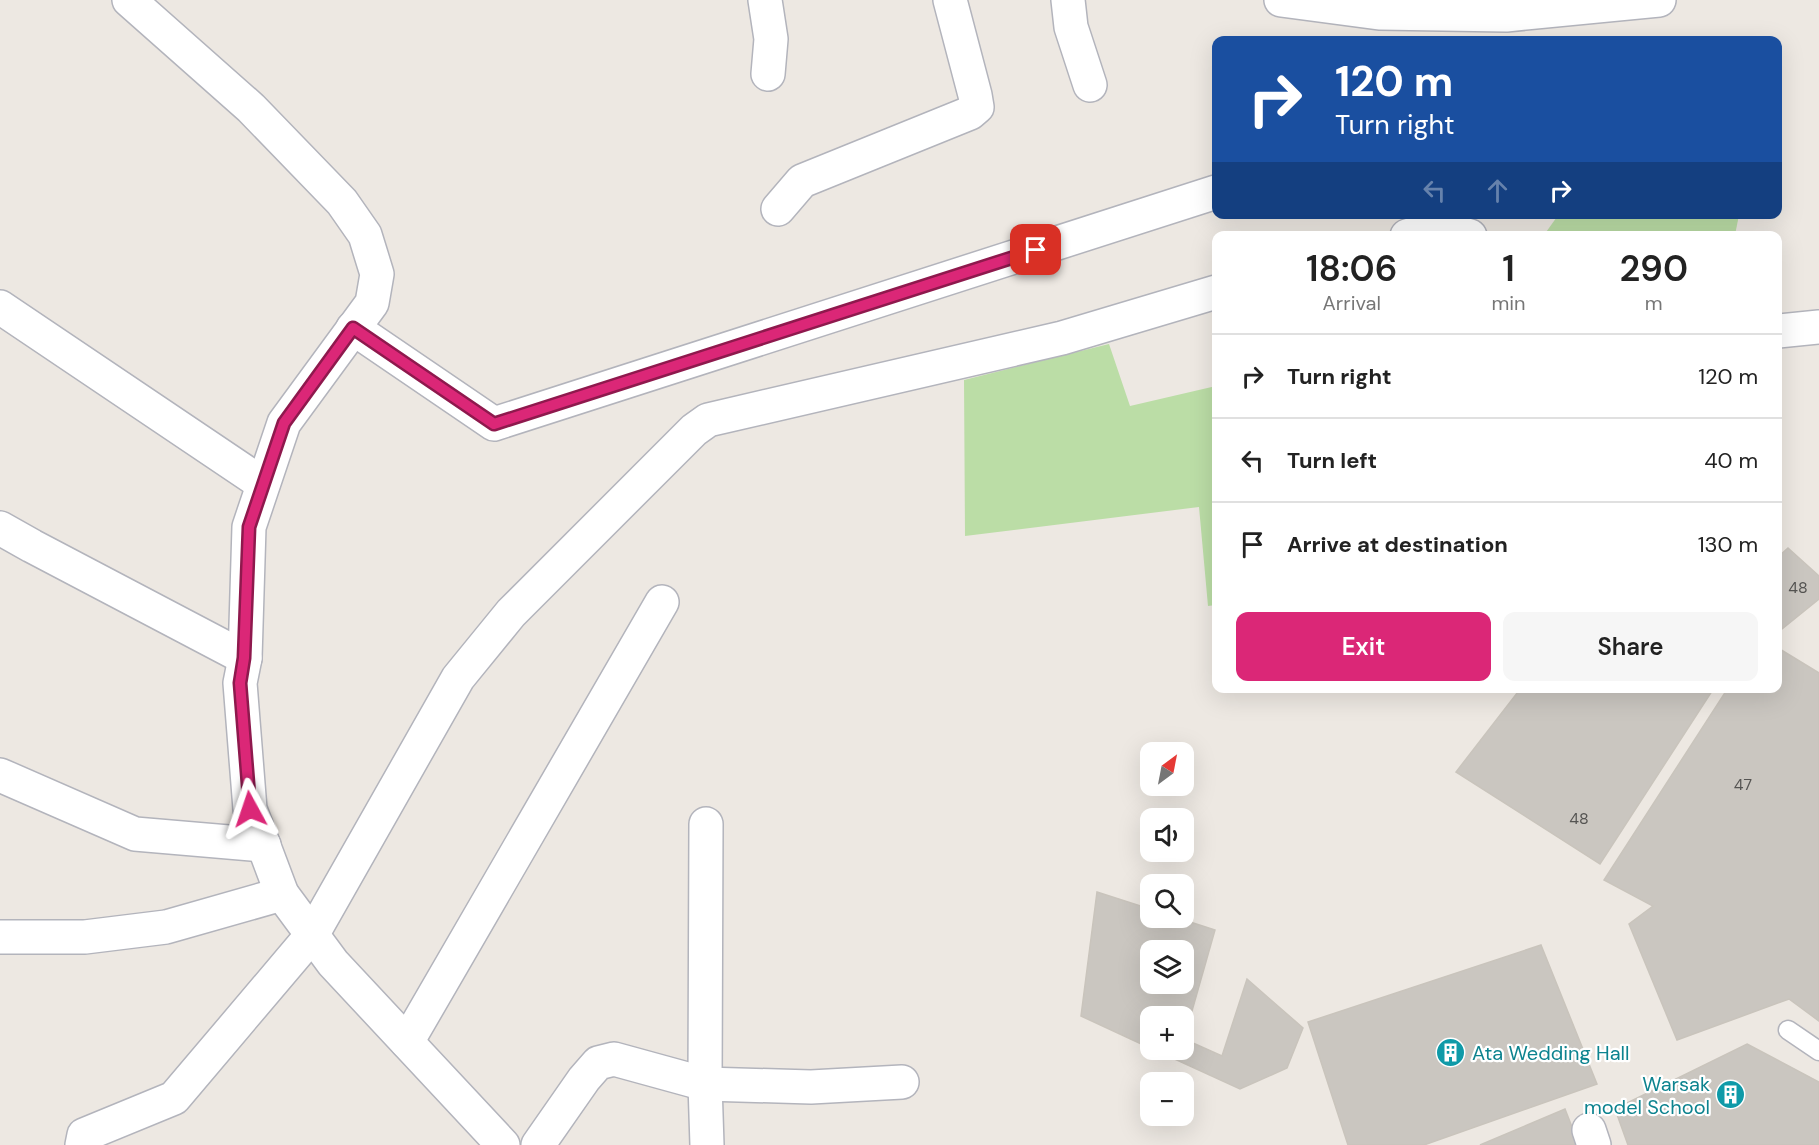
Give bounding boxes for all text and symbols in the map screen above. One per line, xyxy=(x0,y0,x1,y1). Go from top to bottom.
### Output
text: 120 m xyxy=(1335,54,1453,109)
icon: right xyxy=(1236,60,1314,138)
text: Turn right xyxy=(1335,107,1455,142)
icon: left xyxy=(1418,174,1451,207)
icon: ahead xyxy=(1481,174,1514,207)
icon: right xyxy=(1544,174,1577,207)
pin xyxy=(1010,224,1061,275)
icon: arrive xyxy=(1019,233,1052,266)
text: 18:06 xyxy=(1306,245,1398,292)
text: 1 xyxy=(1502,245,1515,292)
text: 290 xyxy=(1620,245,1688,292)
text: Arrival xyxy=(1323,290,1381,316)
text: min xyxy=(1491,290,1526,316)
text: m xyxy=(1645,290,1663,316)
icon: right xyxy=(1236,360,1269,393)
text: Turn right xyxy=(1287,362,1392,391)
text: 120 m xyxy=(1698,362,1758,391)
icon: left xyxy=(1236,444,1269,477)
text: Turn left xyxy=(1287,446,1377,475)
text: 40 m xyxy=(1704,446,1758,475)
icon: arrive xyxy=(1236,528,1269,561)
text: Arrive at destination xyxy=(1287,530,1508,559)
text: 130 m xyxy=(1698,530,1758,559)
house number: 48 xyxy=(1788,577,1808,598)
button: Exit xyxy=(1236,612,1491,681)
button: Share xyxy=(1503,612,1758,681)
north arrow xyxy=(1140,742,1194,796)
map controls xyxy=(1140,742,1194,1126)
house number: 47 xyxy=(1734,774,1752,795)
position arrow xyxy=(218,777,282,841)
button: sound xyxy=(1140,808,1194,862)
house number: 48 xyxy=(1569,808,1589,829)
button: search xyxy=(1140,874,1194,928)
button: layers xyxy=(1140,940,1194,994)
button: + xyxy=(1140,1006,1194,1060)
building icon: Ata Wedding Hall xyxy=(1435,1037,1467,1069)
place label: Ata Wedding Hall xyxy=(1472,1040,1629,1066)
place label: Warsak model School xyxy=(1584,1071,1710,1120)
button: − xyxy=(1140,1072,1194,1126)
building icon: Warsak model School xyxy=(1715,1079,1747,1111)

